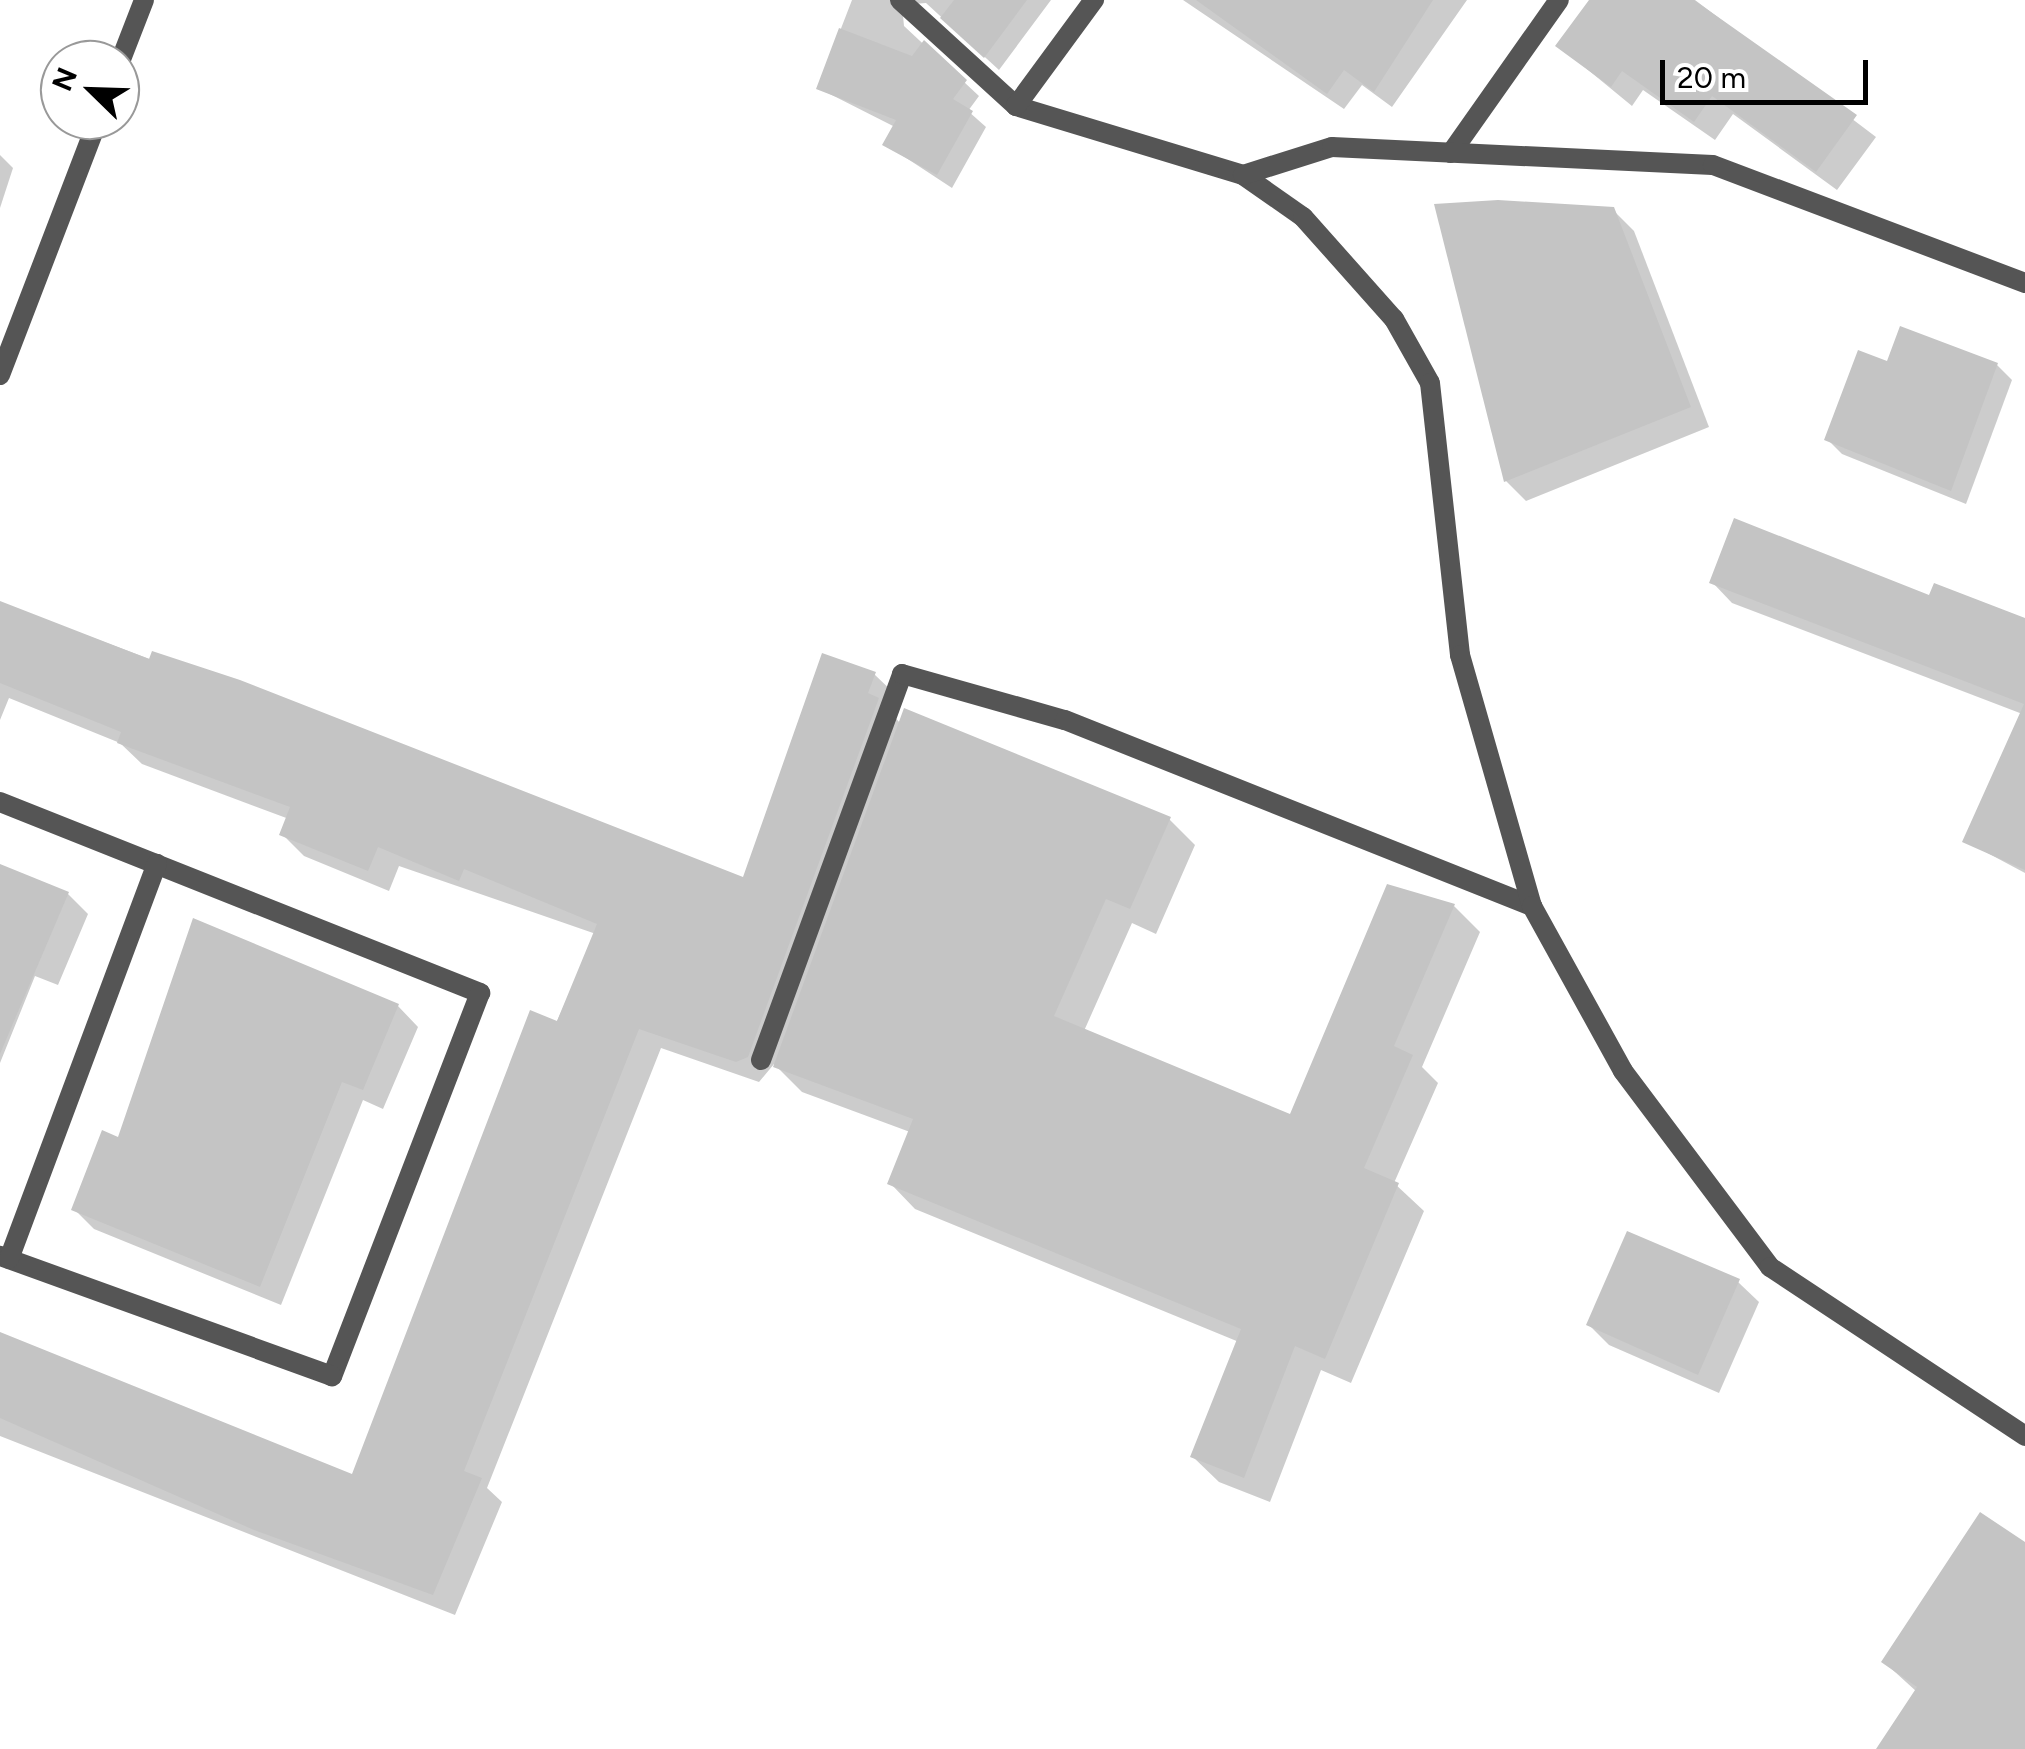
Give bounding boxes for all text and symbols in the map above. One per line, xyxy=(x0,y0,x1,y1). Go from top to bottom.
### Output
north arrow xyxy=(40,40,140,140)
scale bar xyxy=(1665,40,1872,102)
text: 20 m xyxy=(1677,59,1746,96)
text: N xyxy=(44,62,84,96)

